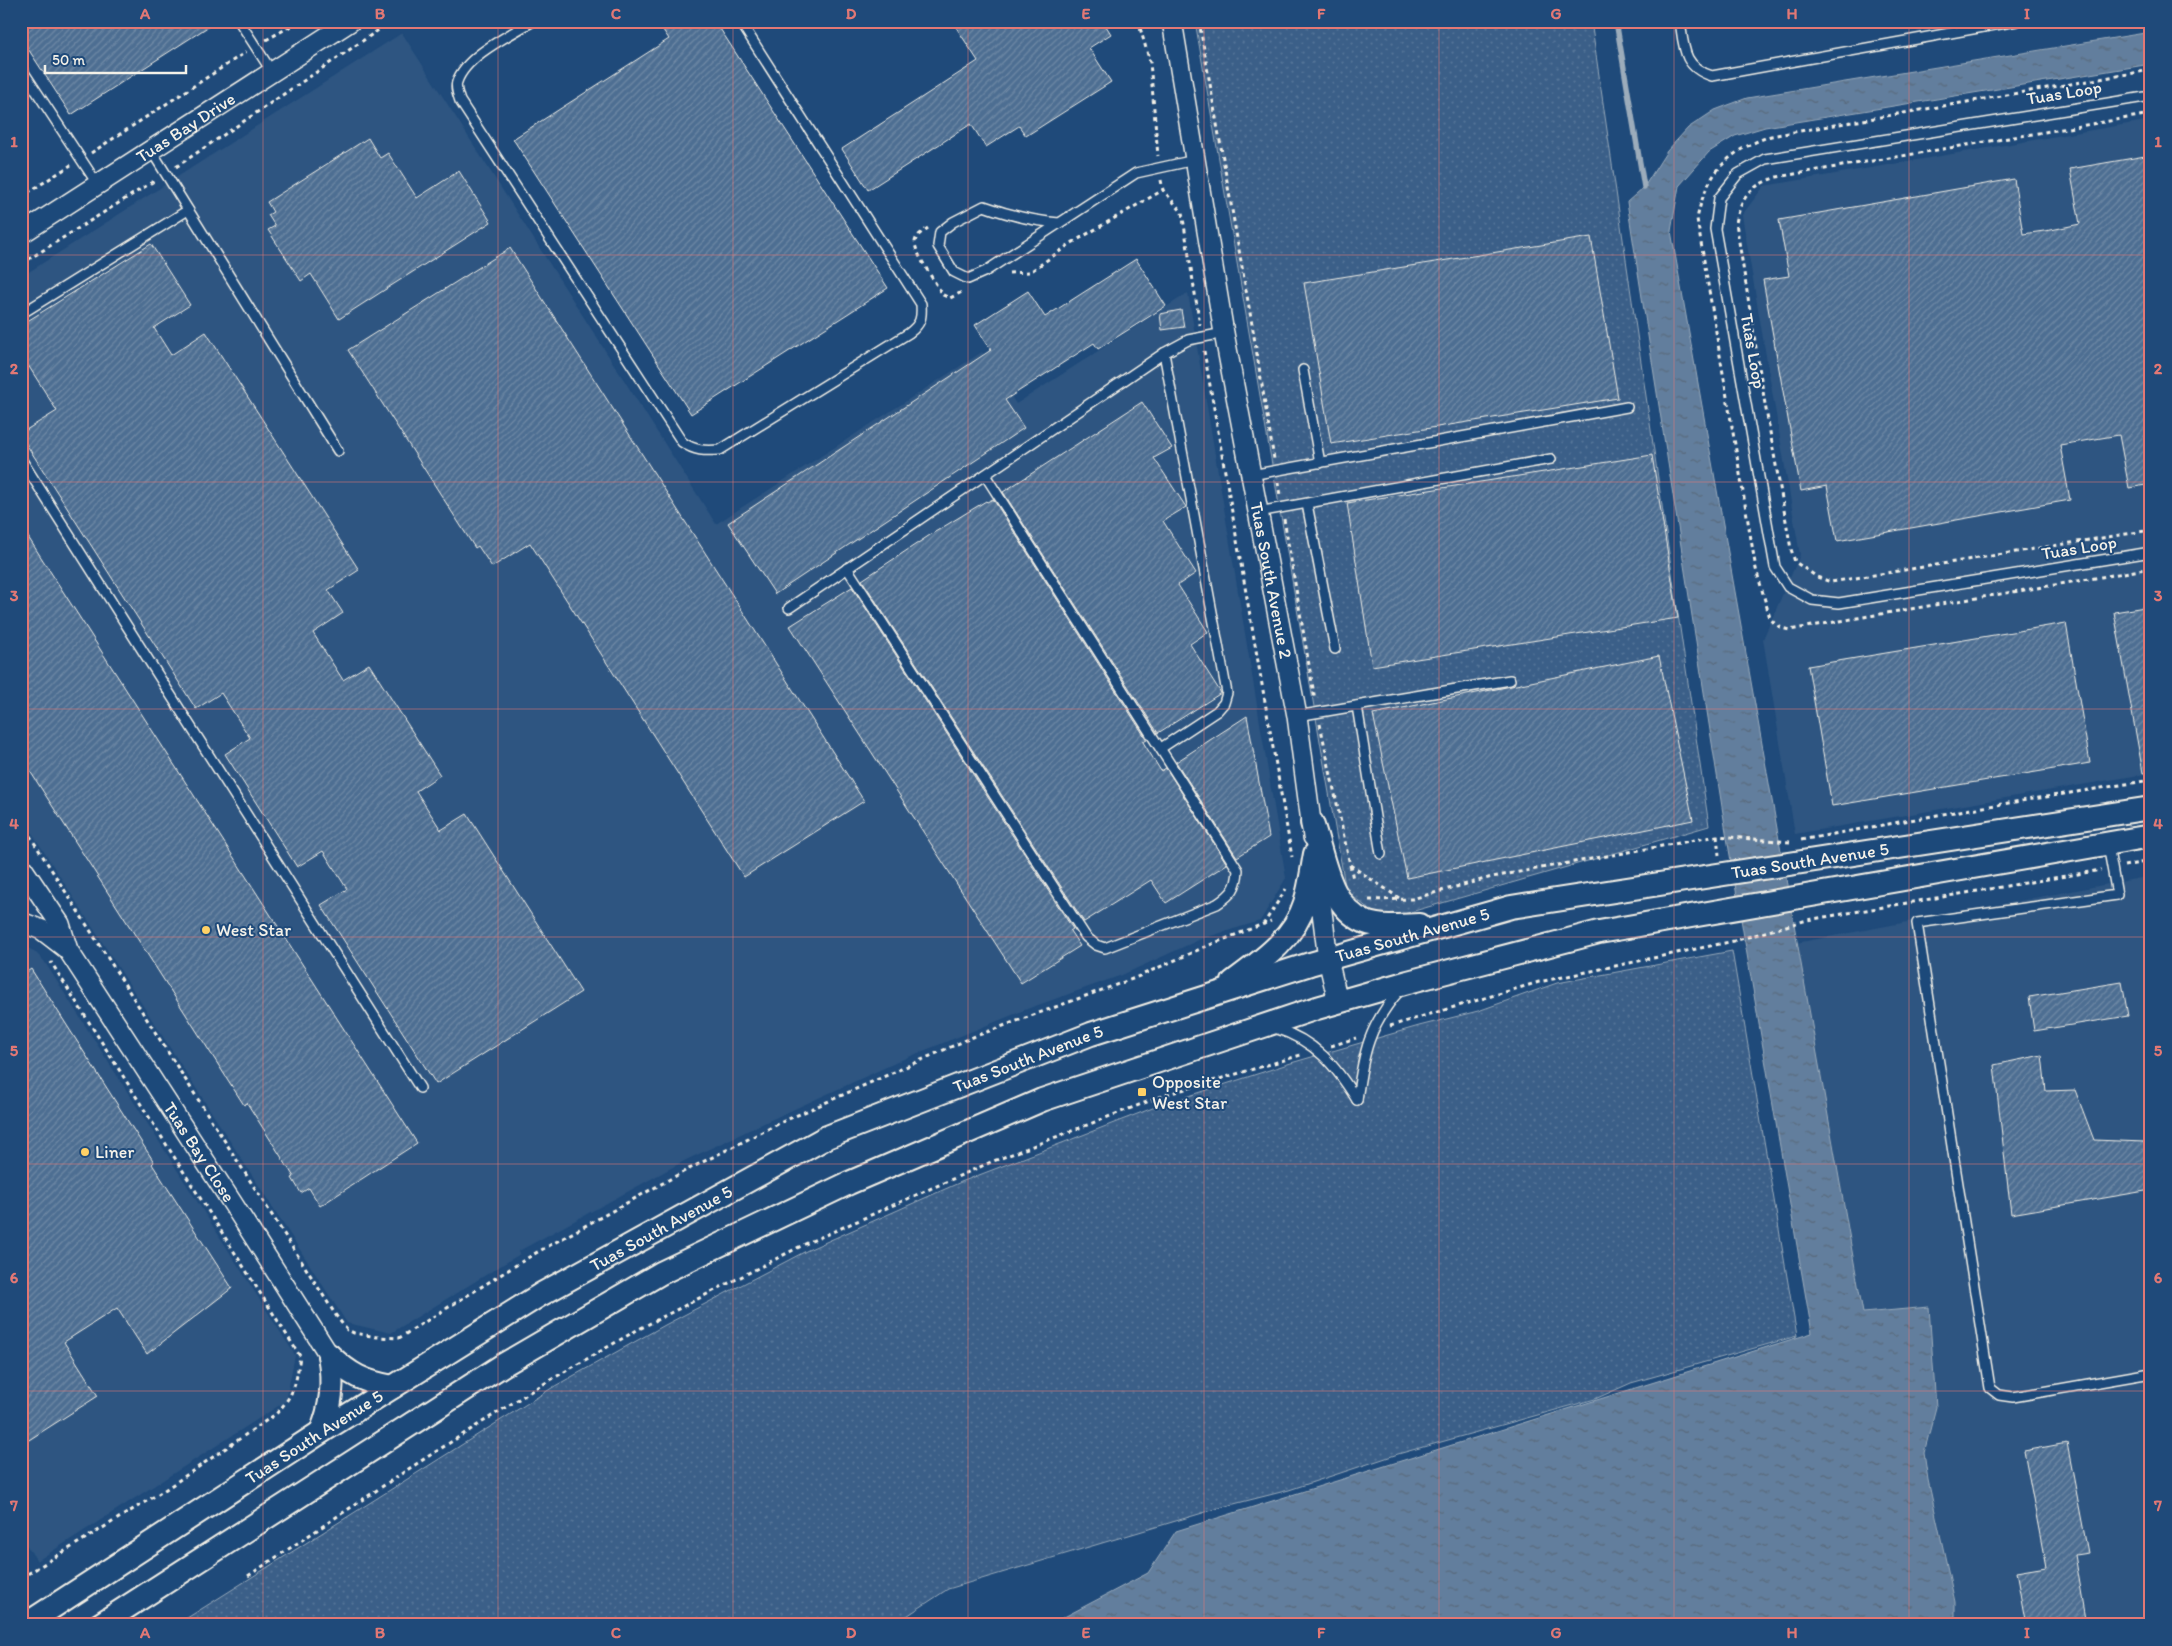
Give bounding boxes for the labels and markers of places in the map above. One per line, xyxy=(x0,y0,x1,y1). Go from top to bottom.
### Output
place label: West Star xyxy=(216,919,292,941)
marker: West Star xyxy=(200,924,212,936)
place label: Opposite West Star xyxy=(1152,1071,1228,1114)
marker: Opposite West Star xyxy=(1136,1086,1148,1098)
place label: Liner xyxy=(95,1141,134,1163)
marker: Liner xyxy=(79,1146,91,1158)

